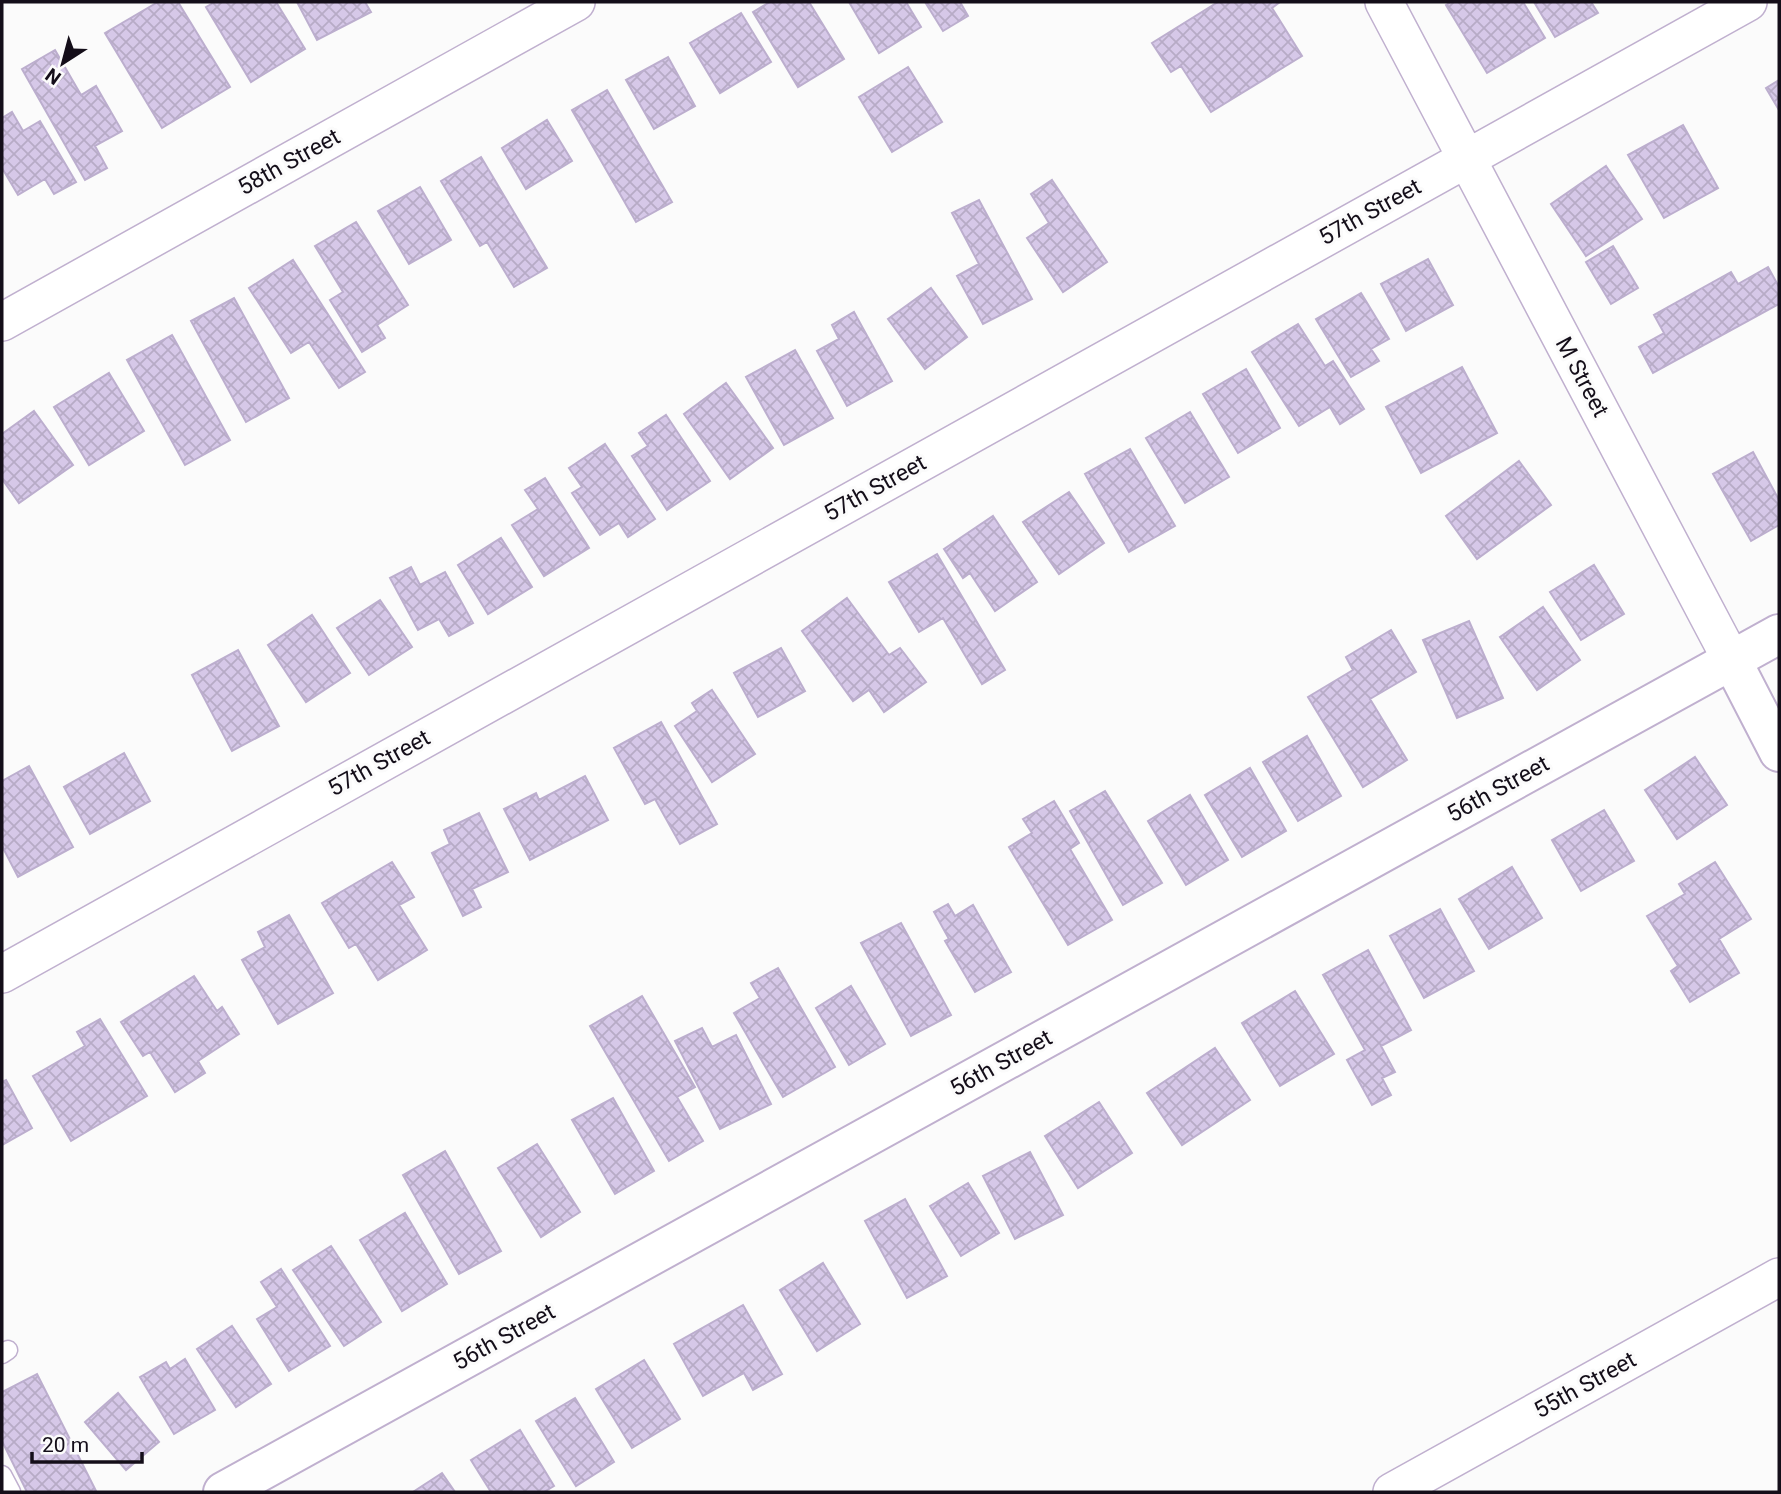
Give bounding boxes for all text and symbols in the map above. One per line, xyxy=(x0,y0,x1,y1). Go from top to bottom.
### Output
north arrow xyxy=(28,28,98,98)
text: N xyxy=(41,63,65,90)
street label: 58th Street xyxy=(233,123,345,201)
street label: 57th Street xyxy=(1314,173,1426,251)
street label: M Street xyxy=(1550,332,1614,422)
street label: 57th Street xyxy=(819,449,931,527)
street label: 57th Street xyxy=(323,724,435,802)
street label: 56th Street xyxy=(1442,750,1554,828)
street label: 56th Street xyxy=(945,1024,1057,1102)
street label: 56th Street xyxy=(448,1298,560,1376)
street label: 55th Street xyxy=(1529,1346,1641,1424)
scale bar xyxy=(32,1420,142,1464)
text: 20 m xyxy=(42,1433,89,1457)

